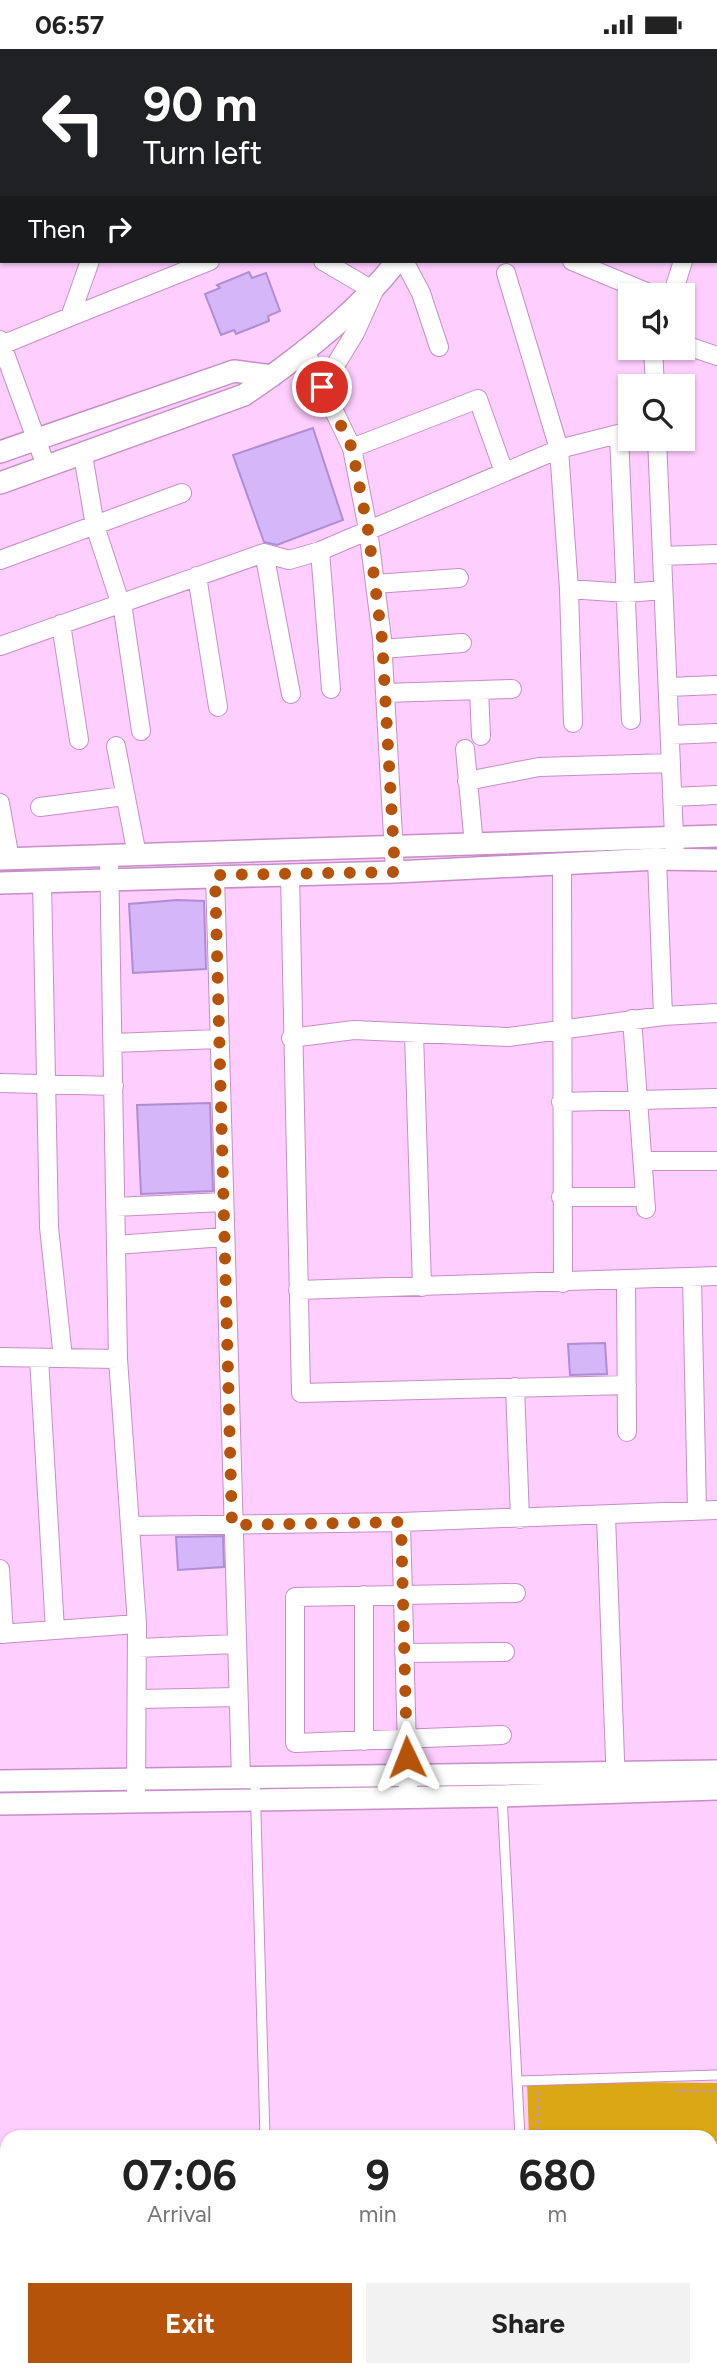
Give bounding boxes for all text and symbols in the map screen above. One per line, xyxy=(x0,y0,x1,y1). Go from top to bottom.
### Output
text: 06:57 xyxy=(35,9,104,41)
text: 90 m xyxy=(143,74,258,133)
icon: left xyxy=(28,77,119,168)
text: Turn left xyxy=(143,134,262,172)
icon: right xyxy=(100,210,138,248)
text: Then xyxy=(28,213,86,245)
map controls xyxy=(618,283,695,451)
button: sound xyxy=(618,283,695,360)
pin xyxy=(292,357,352,417)
icon: arrive xyxy=(303,368,341,406)
button: search xyxy=(618,374,695,451)
position arrow xyxy=(370,1720,444,1794)
text: 07:06 xyxy=(122,2150,237,2201)
text: 9 xyxy=(366,2150,390,2201)
text: 680 xyxy=(519,2150,596,2201)
text: Arrival xyxy=(147,2200,212,2228)
text: min xyxy=(359,2200,397,2228)
text: m xyxy=(547,2200,567,2228)
button: Exit xyxy=(28,2283,352,2363)
button: Share xyxy=(366,2283,690,2363)

